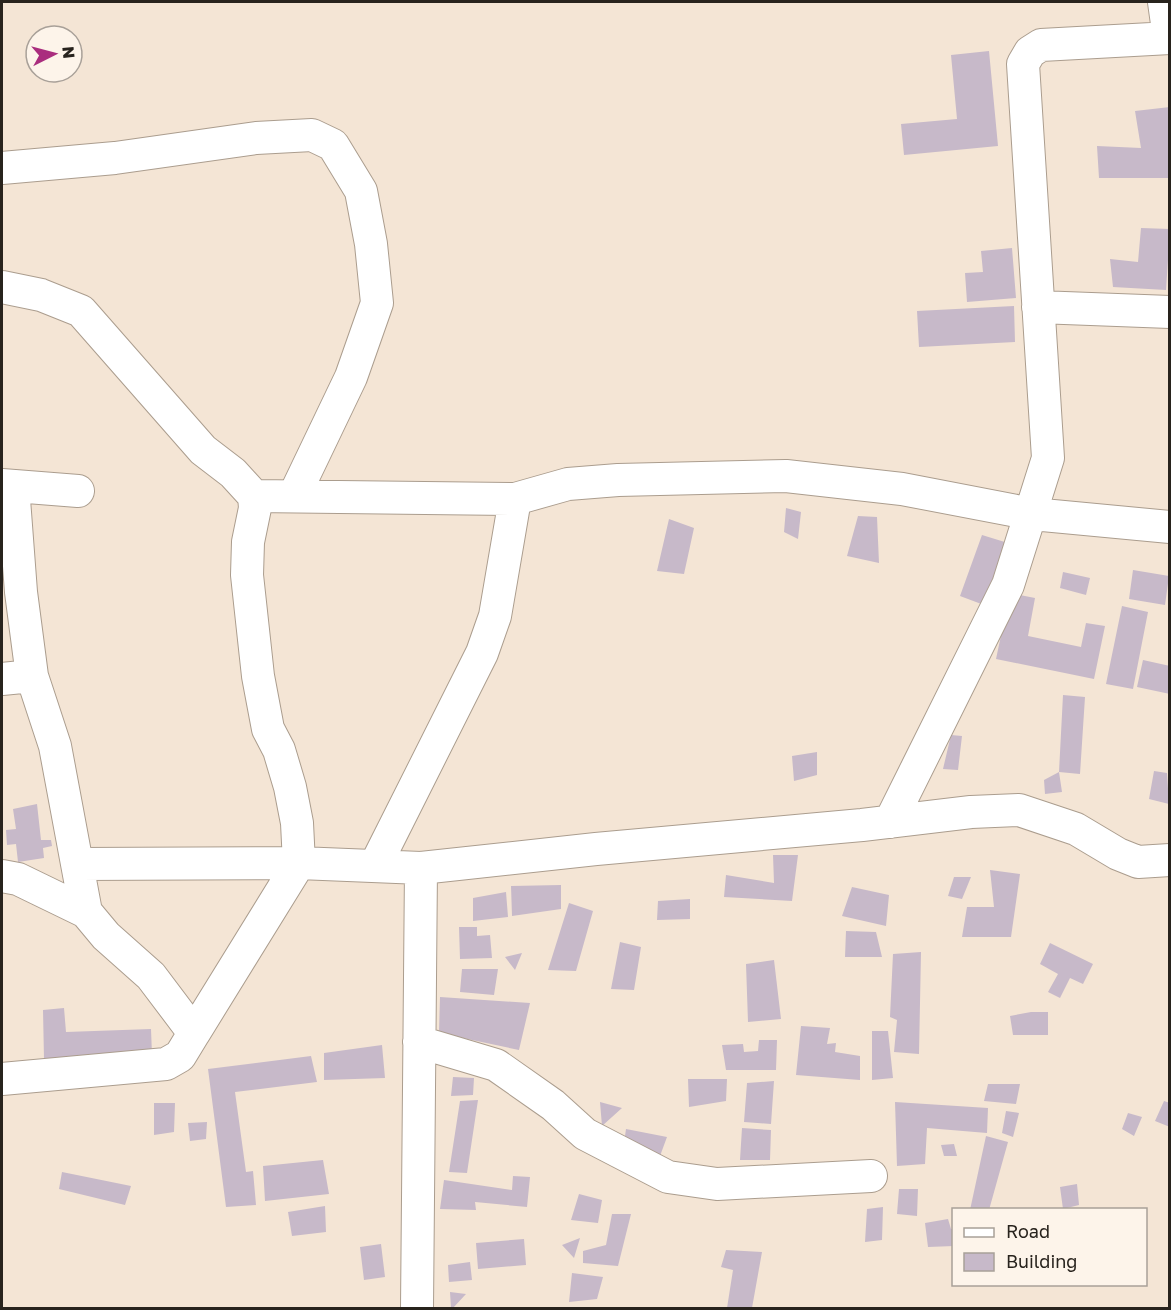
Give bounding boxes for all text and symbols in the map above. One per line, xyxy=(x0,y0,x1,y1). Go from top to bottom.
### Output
north arrow xyxy=(24,24,84,84)
text: N xyxy=(58,45,79,60)
legend xyxy=(952,1208,1147,1286)
text: Road xyxy=(1006,1220,1050,1242)
text: Building xyxy=(1006,1250,1077,1272)

